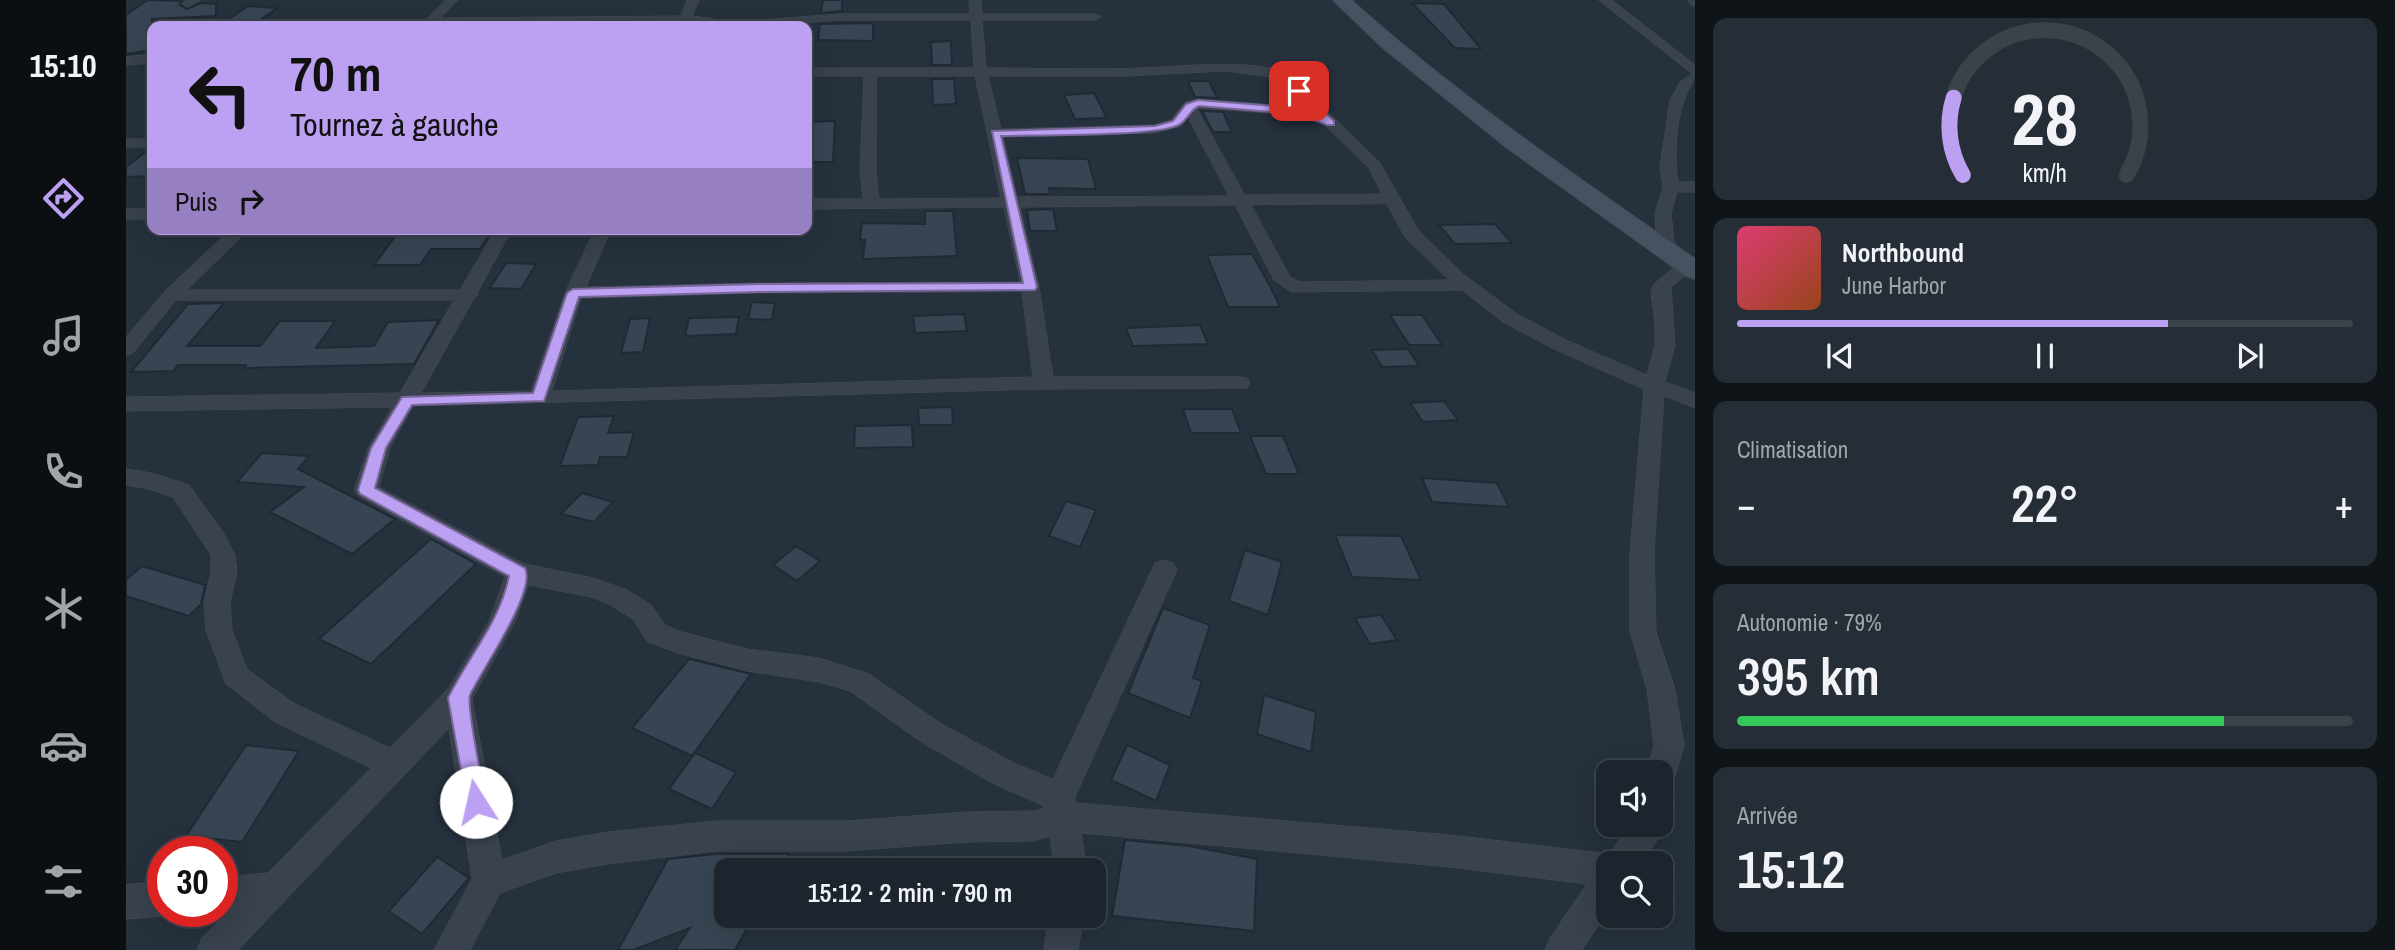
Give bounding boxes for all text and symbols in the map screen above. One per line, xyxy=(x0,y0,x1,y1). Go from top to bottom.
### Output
text: 70 m xyxy=(290,40,382,106)
text: 15:10 xyxy=(29,44,97,87)
icon: left xyxy=(175,49,266,140)
pin xyxy=(1269,61,1329,121)
text: 28 xyxy=(2012,70,2078,168)
icon: arrive xyxy=(1280,72,1318,110)
text: Tournez à gauche xyxy=(290,103,499,146)
text: km/h xyxy=(2023,156,2067,190)
icon: directions xyxy=(39,174,88,223)
icon: right xyxy=(232,182,270,220)
text: Puis xyxy=(175,184,218,219)
text: Northbound xyxy=(1842,235,1964,270)
text: June Harbor xyxy=(1842,270,1946,301)
icon: music xyxy=(39,311,88,360)
icon: previous xyxy=(1821,337,1859,375)
icon: pause xyxy=(2026,337,2064,375)
icon: next xyxy=(2231,337,2269,375)
text: Climatisation xyxy=(1737,434,1848,465)
icon: phone xyxy=(39,447,88,496)
text: 22° xyxy=(2011,468,2079,538)
text: − xyxy=(1737,479,1755,530)
text: + xyxy=(2335,479,2353,530)
icon: climate xyxy=(39,584,88,633)
text: Autonomie · 79% xyxy=(1737,607,1882,638)
text: 395 km xyxy=(1737,641,1880,711)
icon: car xyxy=(39,721,88,770)
map controls xyxy=(1596,760,1673,928)
button: sound xyxy=(1596,760,1673,837)
position arrow xyxy=(439,765,513,839)
text: Arrivée xyxy=(1737,800,1798,831)
text: 15:12 xyxy=(1737,834,1845,904)
speed limit sign: 30 xyxy=(147,836,238,927)
button: search xyxy=(1596,851,1673,928)
icon: filters xyxy=(39,857,88,906)
text: 15:12 · 2 min · 790 m xyxy=(808,875,1012,910)

